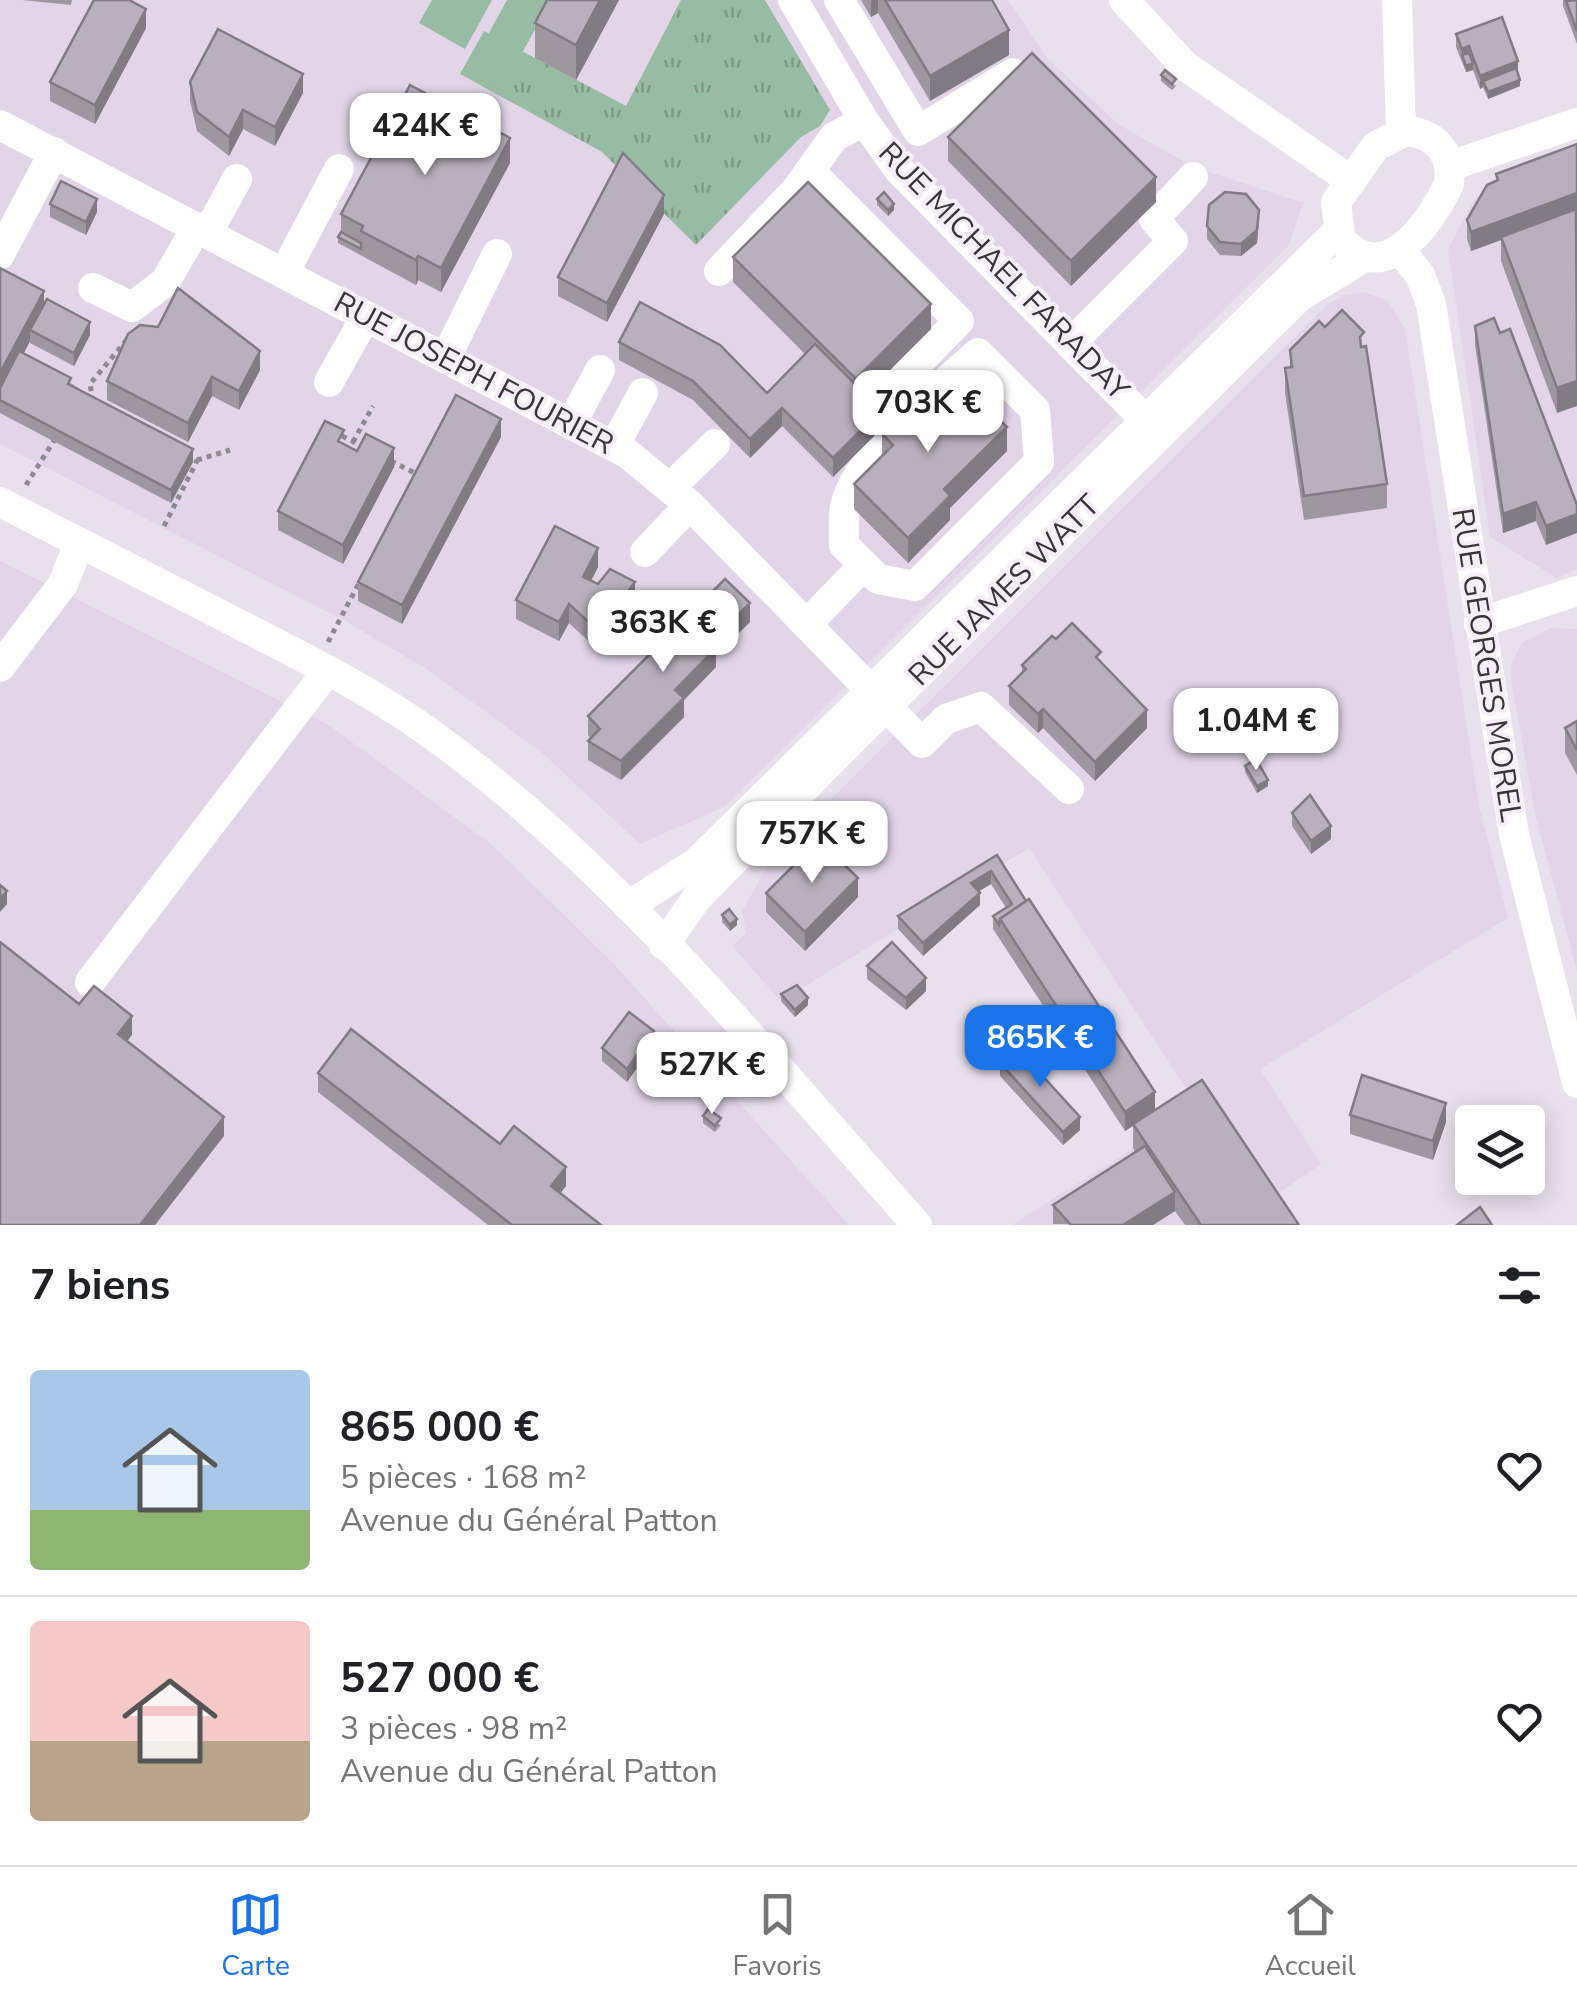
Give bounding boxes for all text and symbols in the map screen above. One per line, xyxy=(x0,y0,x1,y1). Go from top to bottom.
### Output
pin: 424K € xyxy=(344,93,506,178)
text: 424K € xyxy=(372,104,478,147)
street label: RUE MICHAEL FARADAY xyxy=(869,133,1139,410)
street label: RUE JOSEPH FOURIER xyxy=(327,282,621,465)
pin: 703K € xyxy=(847,370,1009,455)
text: 703K € xyxy=(875,381,981,424)
street label: RUE JAMES WATT xyxy=(900,486,1109,695)
street label: RUE GEORGES MOREL xyxy=(1441,505,1532,825)
pin: 363K € xyxy=(582,590,744,675)
text: 363K € xyxy=(610,601,716,644)
pin: 1.04M € xyxy=(1164,688,1348,773)
text: 1.04M € xyxy=(1195,699,1317,742)
pin: 757K € xyxy=(731,801,893,886)
text: 757K € xyxy=(759,812,865,855)
pin: 865K € xyxy=(959,1005,1121,1090)
text: 865K € xyxy=(987,1016,1093,1059)
pin: 527K € xyxy=(631,1032,793,1117)
text: 527K € xyxy=(659,1043,765,1086)
map controls xyxy=(1455,1105,1545,1195)
button: layers xyxy=(1455,1105,1545,1195)
text: 7 biens xyxy=(30,1257,170,1314)
icon: filters xyxy=(1492,1258,1547,1313)
text: 865 000 € xyxy=(340,1399,539,1456)
icon: home xyxy=(110,1410,230,1530)
icon: heart xyxy=(1492,1443,1547,1498)
text: 5 pièces · 168 m² xyxy=(340,1456,587,1499)
text: Avenue du Général Patton xyxy=(340,1499,718,1542)
text: 527 000 € xyxy=(340,1650,539,1707)
icon: home xyxy=(110,1661,230,1781)
icon: heart xyxy=(1492,1694,1547,1749)
text: 3 pièces · 98 m² xyxy=(340,1707,567,1750)
text: Avenue du Général Patton xyxy=(340,1750,718,1793)
tab: Carte xyxy=(221,1887,290,1985)
tab: Favoris xyxy=(732,1887,822,1985)
tab: Accueil xyxy=(1264,1887,1356,1985)

